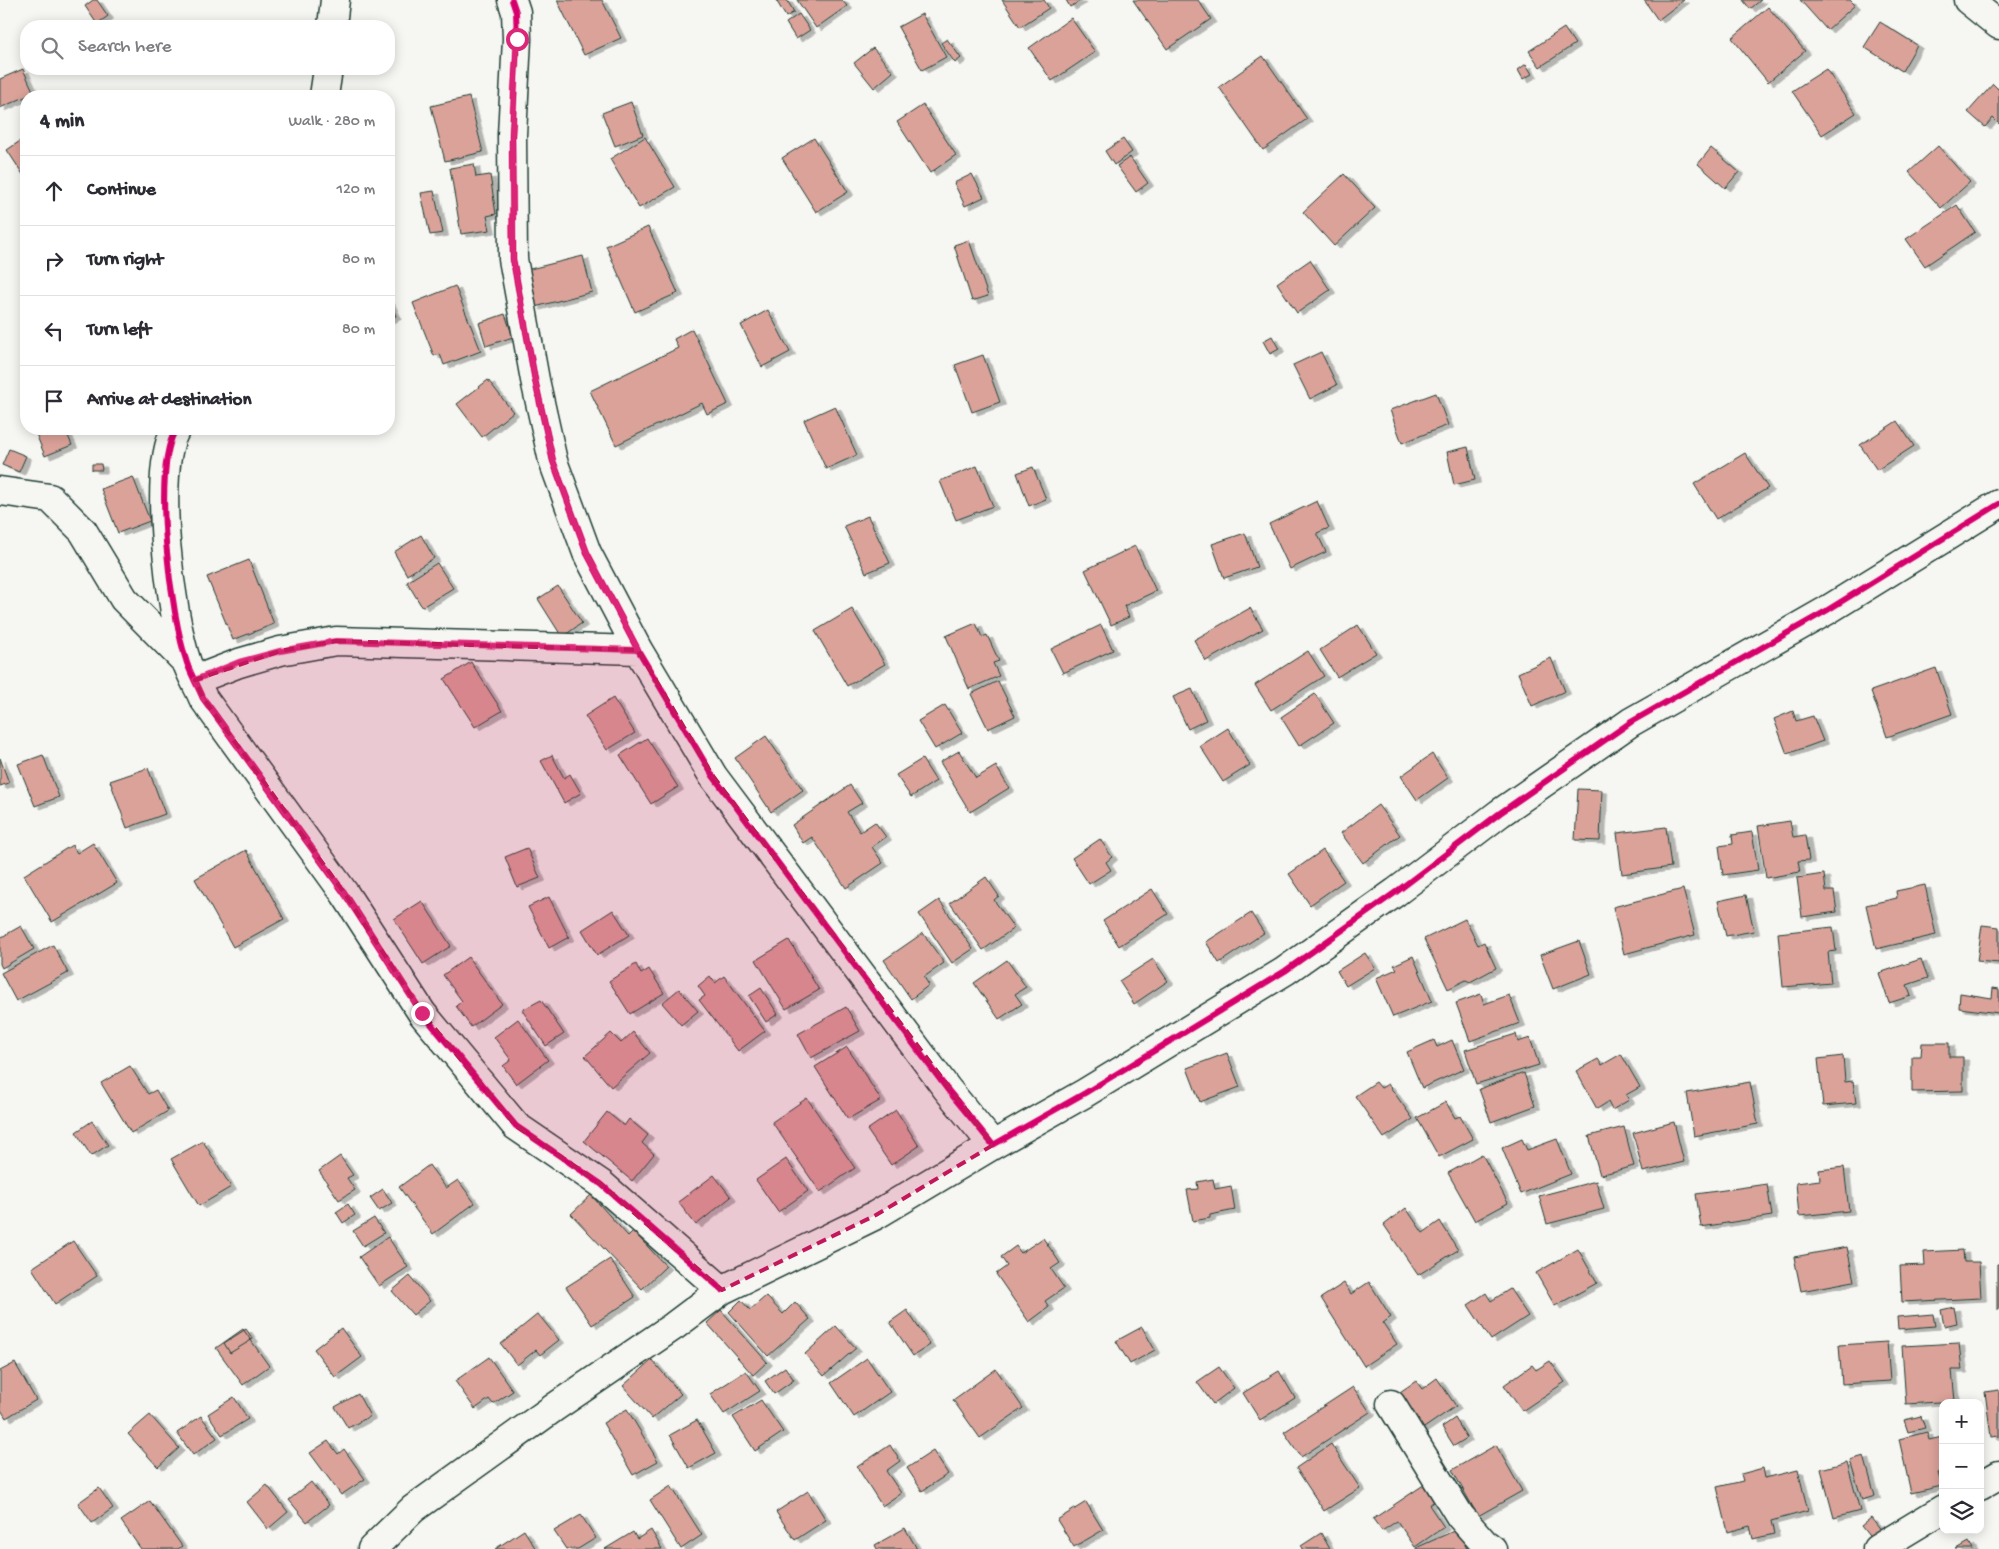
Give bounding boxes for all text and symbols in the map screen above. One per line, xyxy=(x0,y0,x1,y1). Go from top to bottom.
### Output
search box xyxy=(20,20,395,75)
route start xyxy=(506,28,529,51)
icon: search xyxy=(38,34,66,62)
text: Search here xyxy=(78,36,172,59)
text: 4 min xyxy=(40,110,84,135)
text: Walk · 280 m xyxy=(288,113,375,132)
icon: ahead xyxy=(40,177,68,205)
text: Continue xyxy=(87,179,156,202)
text: 120 m xyxy=(336,181,375,200)
icon: right xyxy=(40,247,68,275)
text: Turn right xyxy=(87,249,163,272)
text: 80 m xyxy=(342,251,375,270)
icon: left xyxy=(40,317,68,345)
text: Turn left xyxy=(87,319,151,342)
text: 80 m xyxy=(342,321,375,340)
icon: arrive xyxy=(40,387,68,415)
text: Arrive at destination xyxy=(87,389,251,412)
route end xyxy=(411,1002,434,1025)
map controls xyxy=(1939,1399,1984,1534)
button: + xyxy=(1939,1399,1984,1444)
button: − xyxy=(1939,1444,1984,1489)
button: layers xyxy=(1939,1489,1984,1534)

